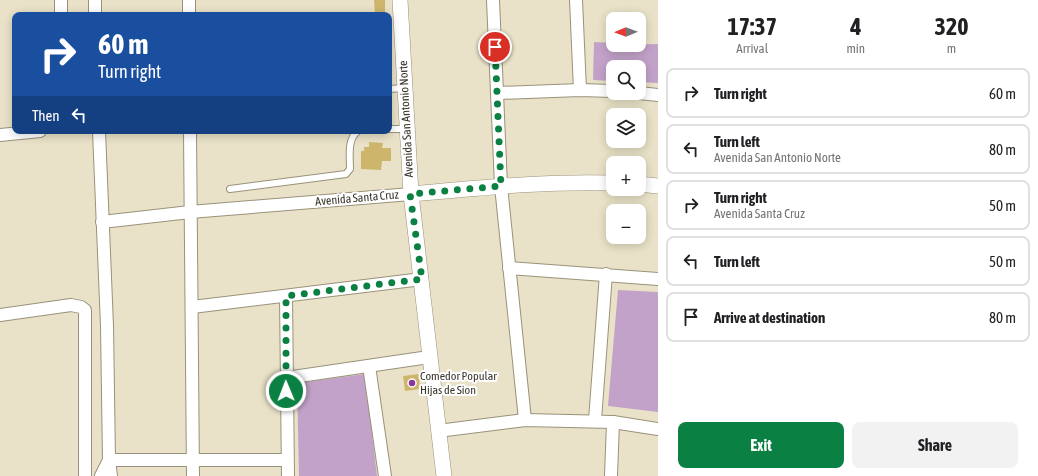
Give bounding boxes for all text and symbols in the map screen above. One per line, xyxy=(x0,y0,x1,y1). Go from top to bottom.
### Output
north arrow xyxy=(606,12,646,52)
map controls xyxy=(606,12,646,244)
text: 17:37 xyxy=(728,13,777,40)
text: 4 xyxy=(850,13,861,40)
text: 320 xyxy=(935,13,968,40)
icon: right xyxy=(32,28,84,80)
text: 60 m xyxy=(98,28,148,60)
pin xyxy=(478,30,512,64)
icon: arrive xyxy=(484,36,506,58)
text: Arrival xyxy=(736,41,768,56)
text: min xyxy=(846,41,865,56)
text: m xyxy=(947,41,956,56)
street label: Avenida San Antonio Norte xyxy=(396,60,416,178)
button: search xyxy=(606,60,646,100)
text: Turn right xyxy=(98,61,161,82)
icon: right xyxy=(680,82,702,104)
text: Turn right xyxy=(714,85,767,102)
text: 60 m xyxy=(989,85,1016,102)
icon: left xyxy=(68,104,90,126)
text: Then xyxy=(32,107,60,124)
button: layers xyxy=(606,108,646,148)
text: Turn left xyxy=(714,133,760,150)
icon: left xyxy=(680,138,702,160)
text: 80 m xyxy=(989,141,1016,158)
text: Avenida San Antonio Norte xyxy=(714,150,841,165)
button: + xyxy=(606,156,646,196)
street label: Avenida Santa Cruz xyxy=(315,187,400,209)
text: Turn right xyxy=(714,189,767,206)
icon: right xyxy=(680,194,702,216)
text: 50 m xyxy=(989,197,1016,214)
button: − xyxy=(606,204,646,244)
text: Avenida Santa Cruz xyxy=(714,206,805,221)
icon: left xyxy=(680,250,702,272)
text: Turn left xyxy=(714,253,760,270)
text: 50 m xyxy=(989,253,1016,270)
icon: arrive xyxy=(680,306,702,328)
text: Arrive at destination xyxy=(714,309,825,326)
text: 80 m xyxy=(989,309,1016,326)
place label: Comedor Popular Hijas de Sion xyxy=(420,369,497,397)
position arrow xyxy=(265,370,307,412)
marker: Comedor Popular Hijas de Sion xyxy=(407,378,417,388)
button: Exit xyxy=(678,422,844,468)
button: Share xyxy=(852,422,1018,468)

